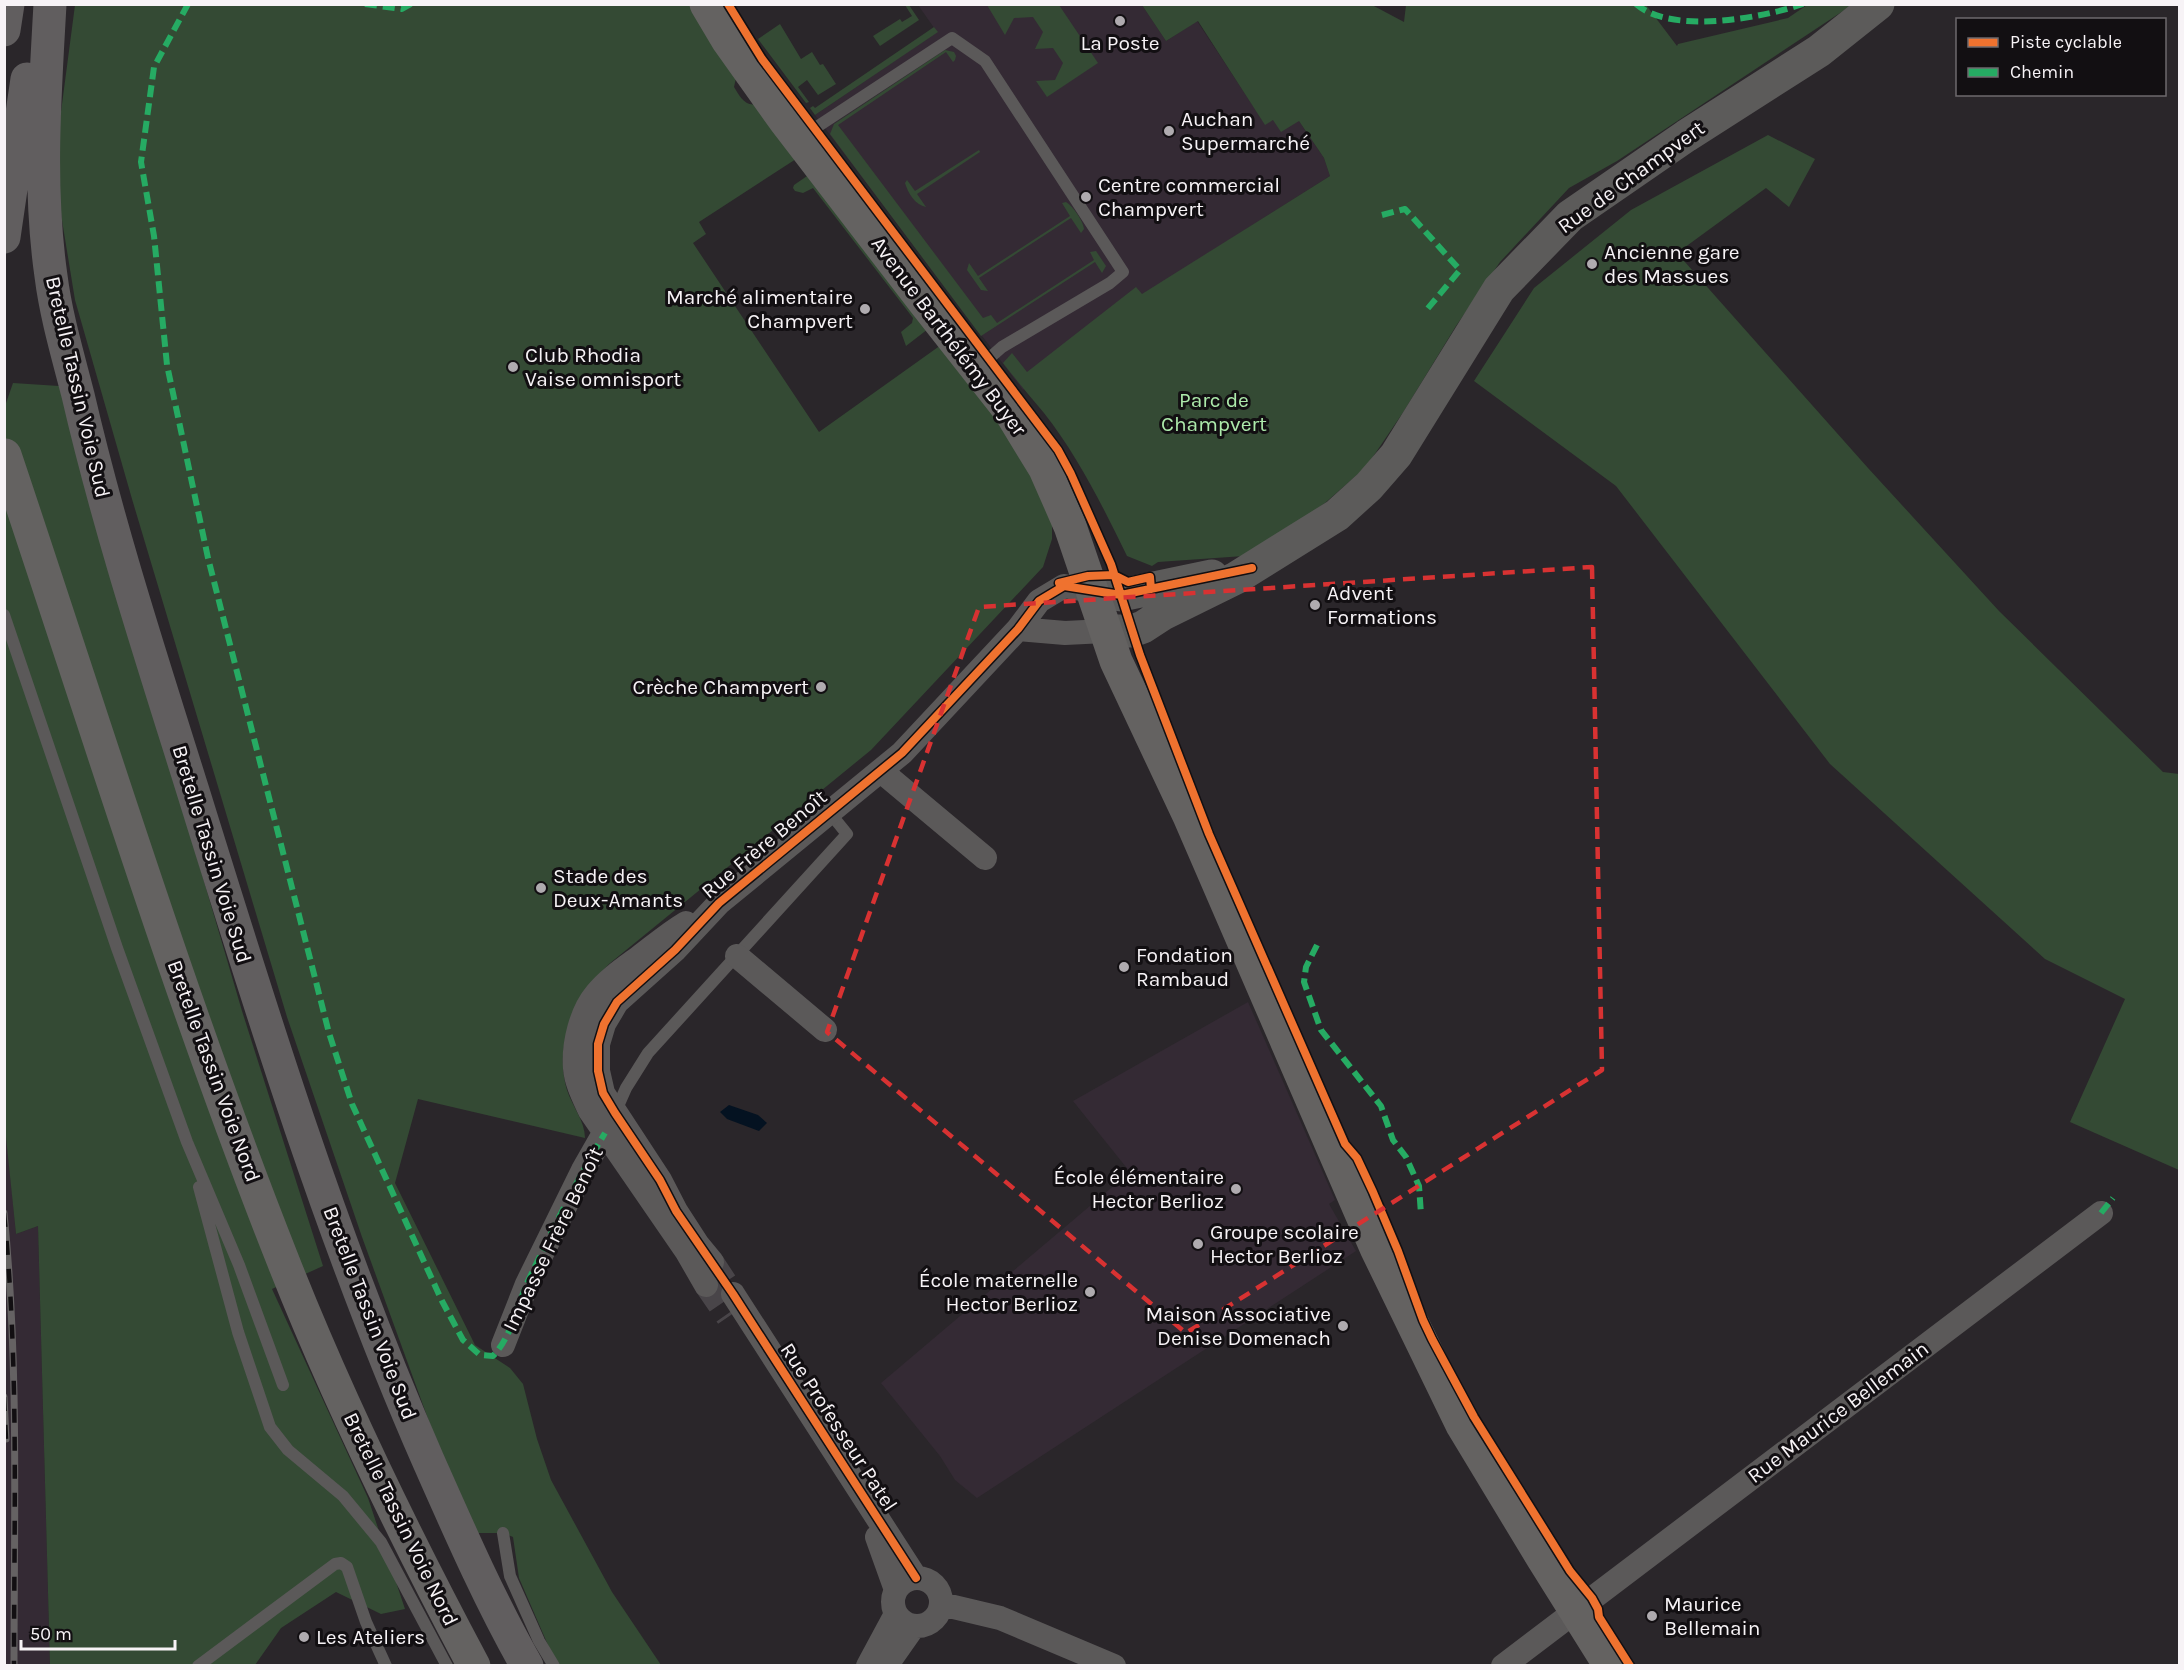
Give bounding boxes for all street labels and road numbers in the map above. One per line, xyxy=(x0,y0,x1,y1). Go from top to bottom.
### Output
street label: Rue de Champvert xyxy=(1553,116,1709,238)
street label: Avenue Barthélémy Buyer xyxy=(866,232,1032,440)
street label: Bretelle Tassin Voie Sud xyxy=(41,274,115,500)
street label: Bretelle Tassin Voie Sud xyxy=(167,742,257,966)
street label: Rue Frère Benoît xyxy=(696,785,832,903)
street label: Bretelle Tassin Voie Nord xyxy=(163,957,265,1185)
street label: Impasse Frère Benoît xyxy=(498,1143,608,1335)
street label: Bretelle Tassin Voie Sud xyxy=(318,1203,422,1423)
street label: Rue Maurice Bellemain xyxy=(1743,1336,1933,1488)
street label: Rue Professeur Patel xyxy=(776,1338,902,1516)
street label: Bretelle Tassin Voie Nord xyxy=(339,1408,463,1630)

